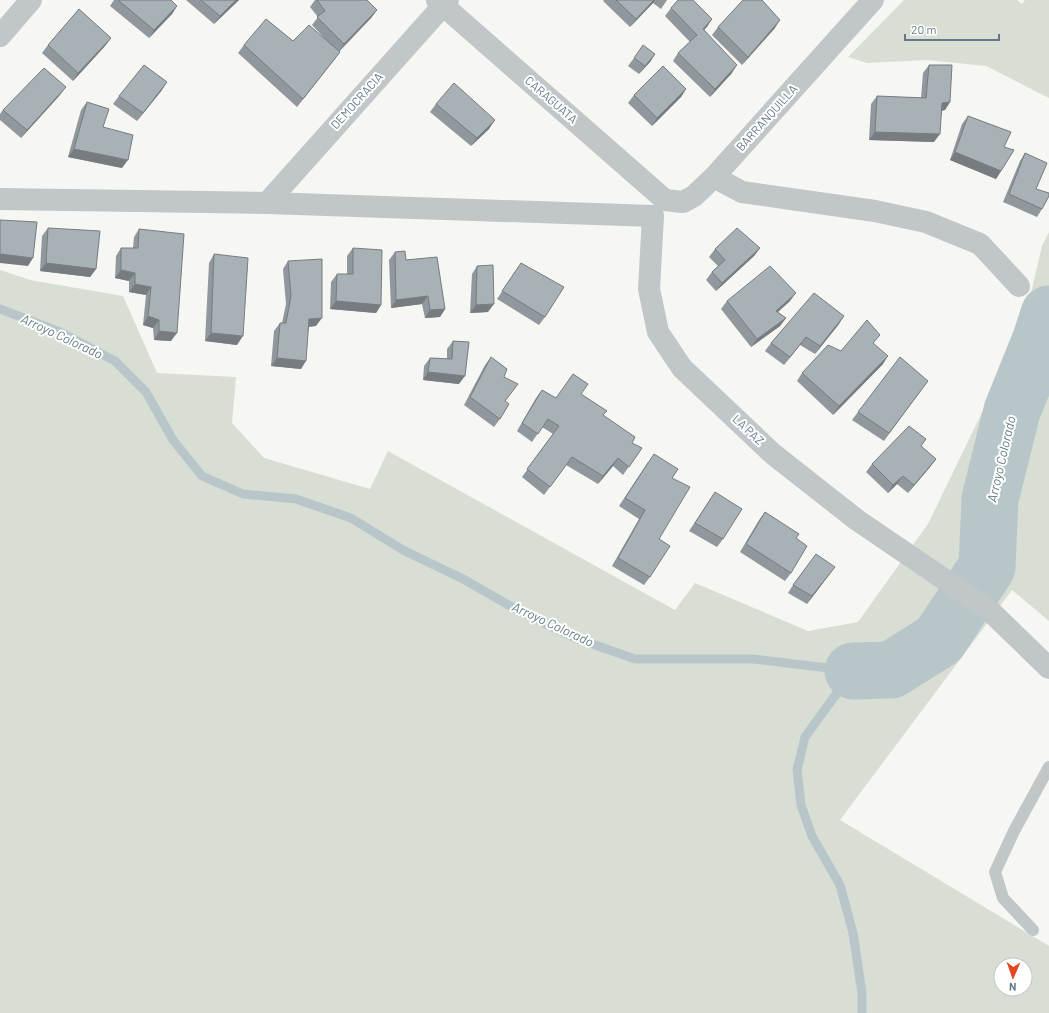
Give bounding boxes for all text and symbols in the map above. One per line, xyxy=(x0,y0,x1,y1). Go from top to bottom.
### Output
scale bar xyxy=(905,16,999,42)
text: 20 m xyxy=(911,22,937,36)
street label: DEMOCRACIA xyxy=(327,69,385,131)
street label: CARAGUATA xyxy=(523,73,581,126)
street label: BARRANQUILLA xyxy=(733,81,800,153)
water label: Arroyo Colorado xyxy=(19,310,105,362)
street label: LA PAZ xyxy=(730,411,767,447)
water label: Arroyo Colorado xyxy=(983,414,1019,504)
water label: Arroyo Colorado xyxy=(510,598,596,650)
north arrow xyxy=(993,957,1033,997)
text: N xyxy=(1009,981,1017,994)

